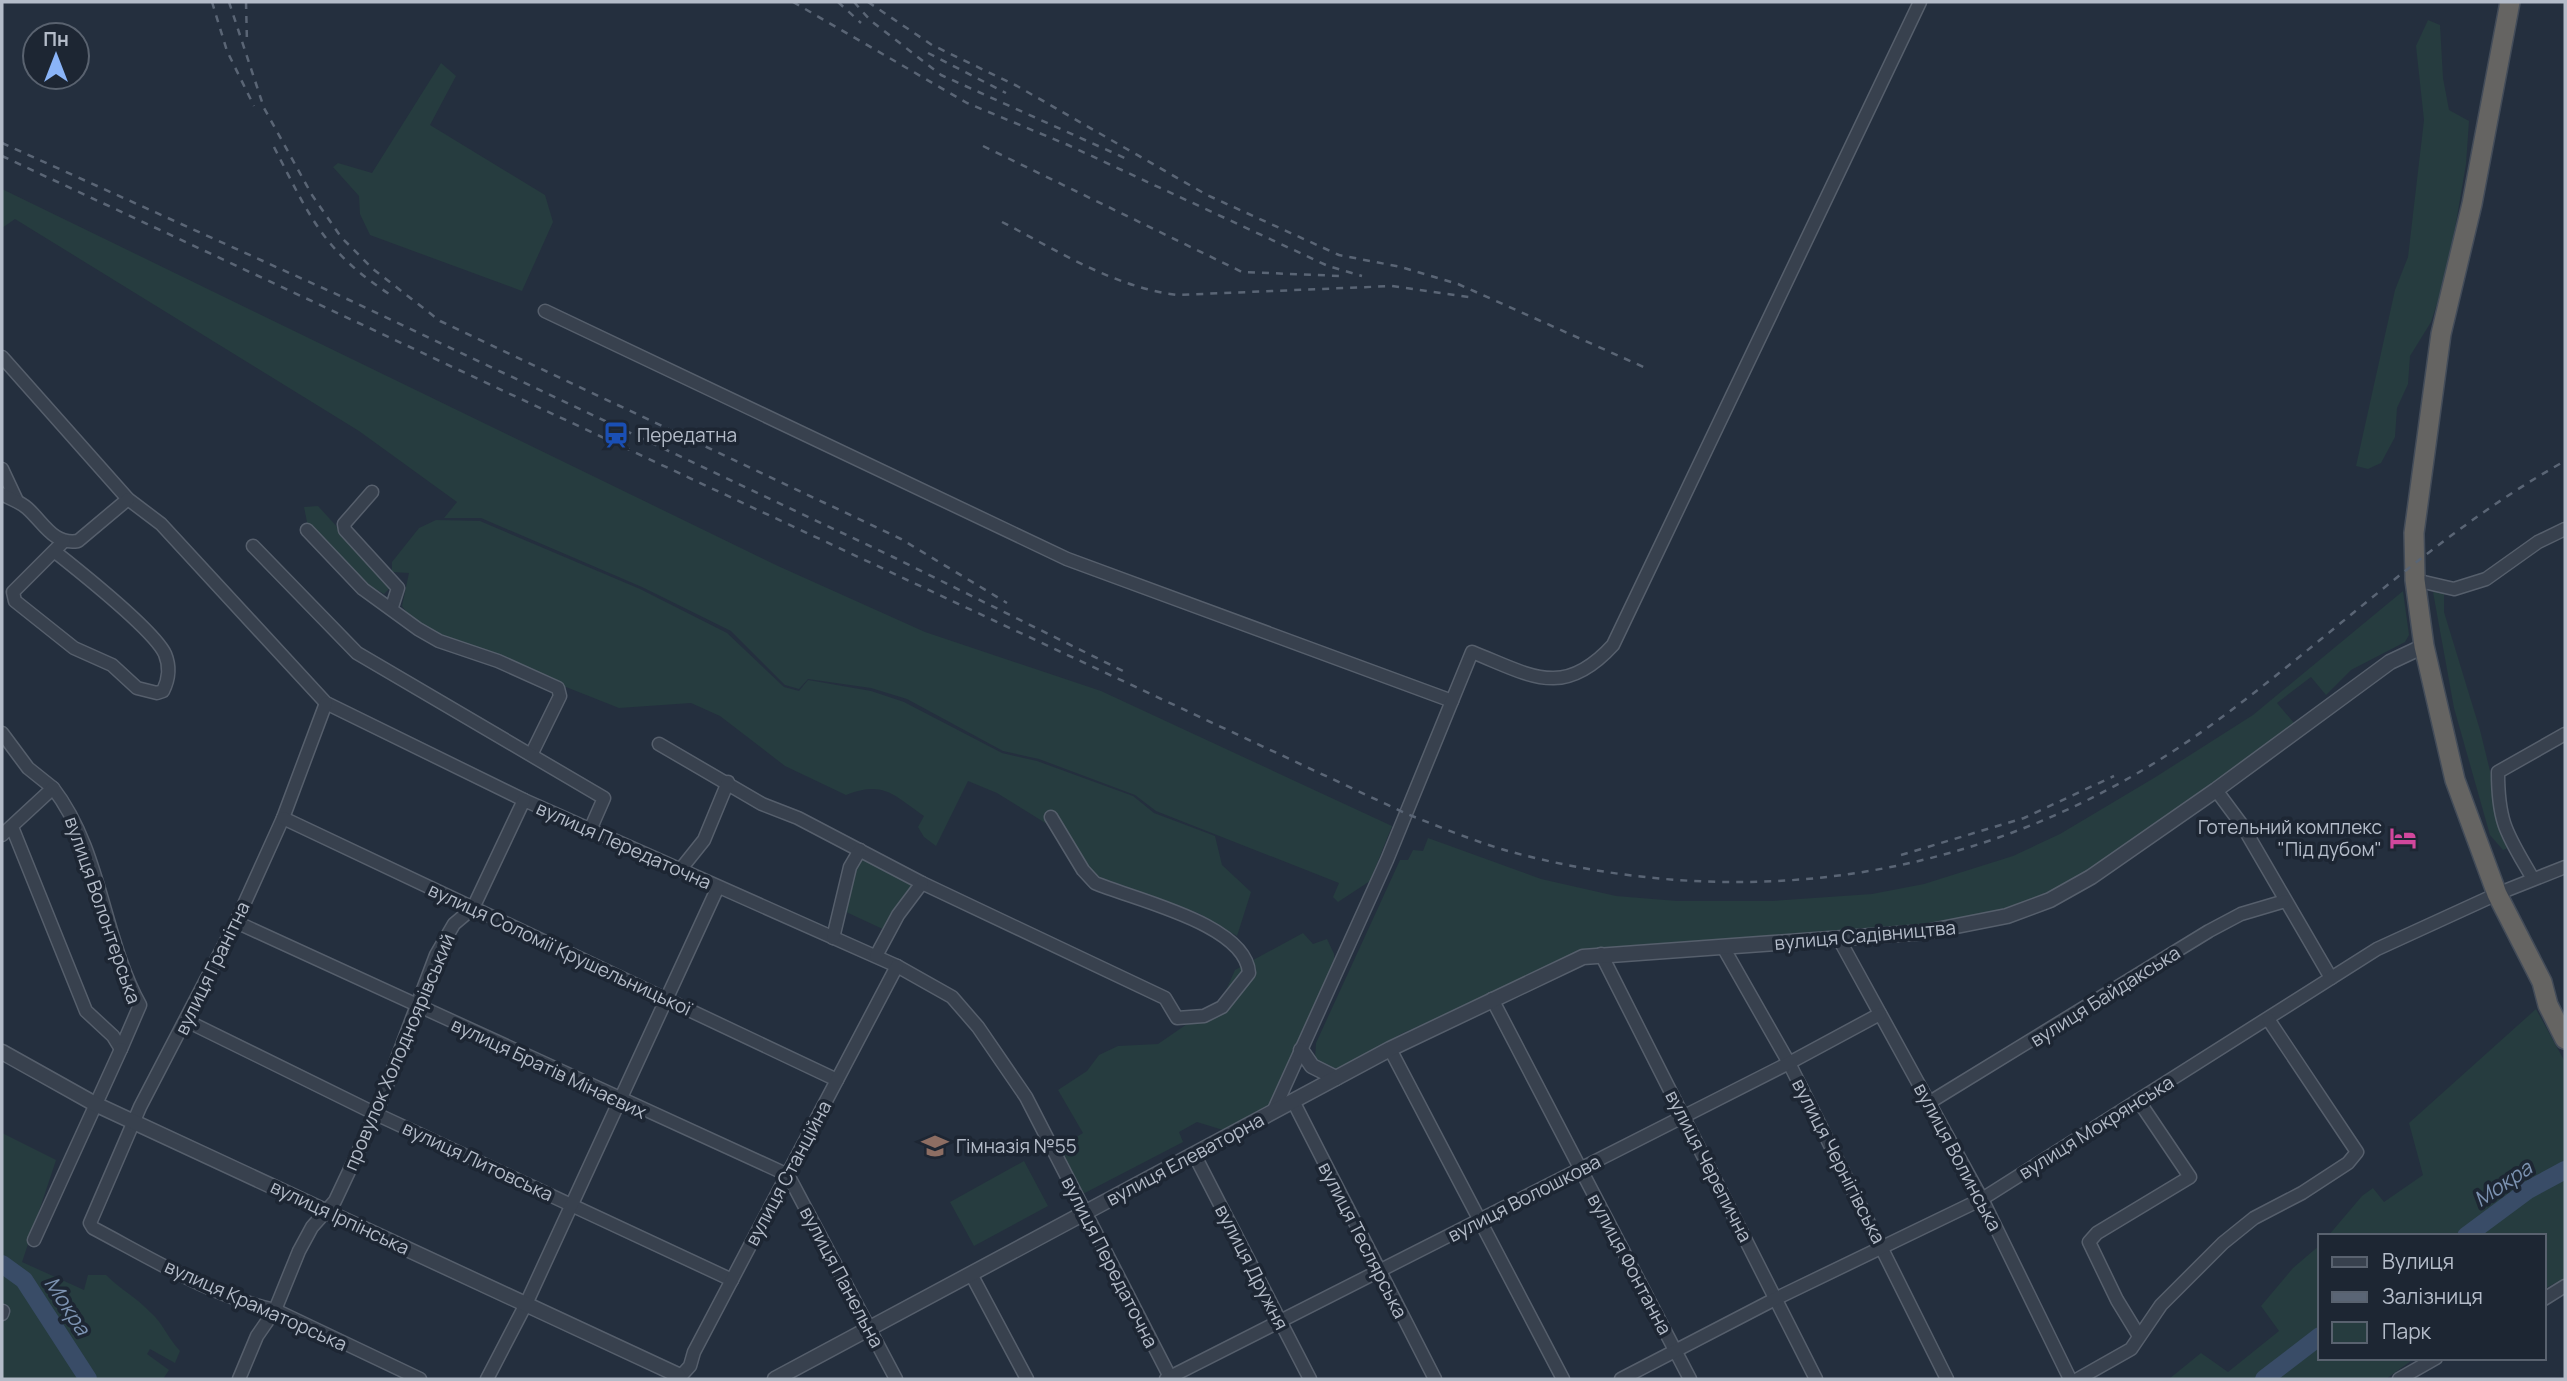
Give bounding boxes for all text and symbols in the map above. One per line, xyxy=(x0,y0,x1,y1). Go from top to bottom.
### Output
north arrow xyxy=(21,21,91,91)
text: Пн xyxy=(43,26,69,52)
station icon: Передатна xyxy=(601,420,631,450)
place label: Передатна xyxy=(637,422,737,448)
street label: вулиця Передаточна xyxy=(532,795,716,895)
street label: вулиця Волонтерська xyxy=(59,813,147,1007)
place label: Готельний комплекс "Під дубом" xyxy=(2198,814,2382,862)
hotel icon: Готельний комплекс "Під дубом" xyxy=(2388,823,2418,853)
street label: вулиця Соломії Крушельницької xyxy=(424,876,696,1022)
street label: вулиця Гранітна xyxy=(168,897,256,1039)
street label: вулиця Садівництва xyxy=(1773,914,1957,956)
street label: провулок Холодноярівський xyxy=(337,930,461,1174)
street label: вулиця Байдакська xyxy=(2025,939,2185,1053)
street label: вулиця Братів Мінаєвих xyxy=(447,1011,651,1125)
street label: вулиця Мокрянська xyxy=(2014,1069,2178,1185)
street label: вулиця Чернігівська xyxy=(1786,1074,1892,1248)
street label: вулиця Волинська xyxy=(1908,1078,2008,1236)
street label: вулиця Черепична xyxy=(1659,1086,1759,1246)
street label: вулиця Станційна xyxy=(739,1096,837,1250)
street label: вулиця Елеваторна xyxy=(1102,1106,1268,1212)
street label: вулиця Литовська xyxy=(399,1115,557,1207)
school or university icon: Гімназія №55 xyxy=(920,1131,950,1161)
place label: Гімназія №55 xyxy=(956,1133,1077,1159)
street label: вулиця Волошкова xyxy=(1443,1148,1605,1248)
water label: Мокра xyxy=(2468,1153,2538,1213)
street label: вулиця Теслярська xyxy=(1312,1157,1414,1323)
street label: вулиця Передаточна xyxy=(1056,1172,1164,1352)
street label: вулиця Ірпінська xyxy=(266,1173,414,1261)
street label: вулиця Фонтанна xyxy=(1582,1189,1678,1339)
street label: вулиця Дружня xyxy=(1209,1200,1295,1334)
street label: вулиця Панельна xyxy=(794,1202,890,1352)
legend xyxy=(2318,1234,2546,1360)
text: Вулиця xyxy=(2382,1247,2454,1275)
street label: вулиця Краматорська xyxy=(161,1253,351,1357)
water label: Мокра xyxy=(39,1271,98,1341)
text: Залізниця xyxy=(2382,1282,2483,1310)
text: Парк xyxy=(2382,1317,2432,1345)

